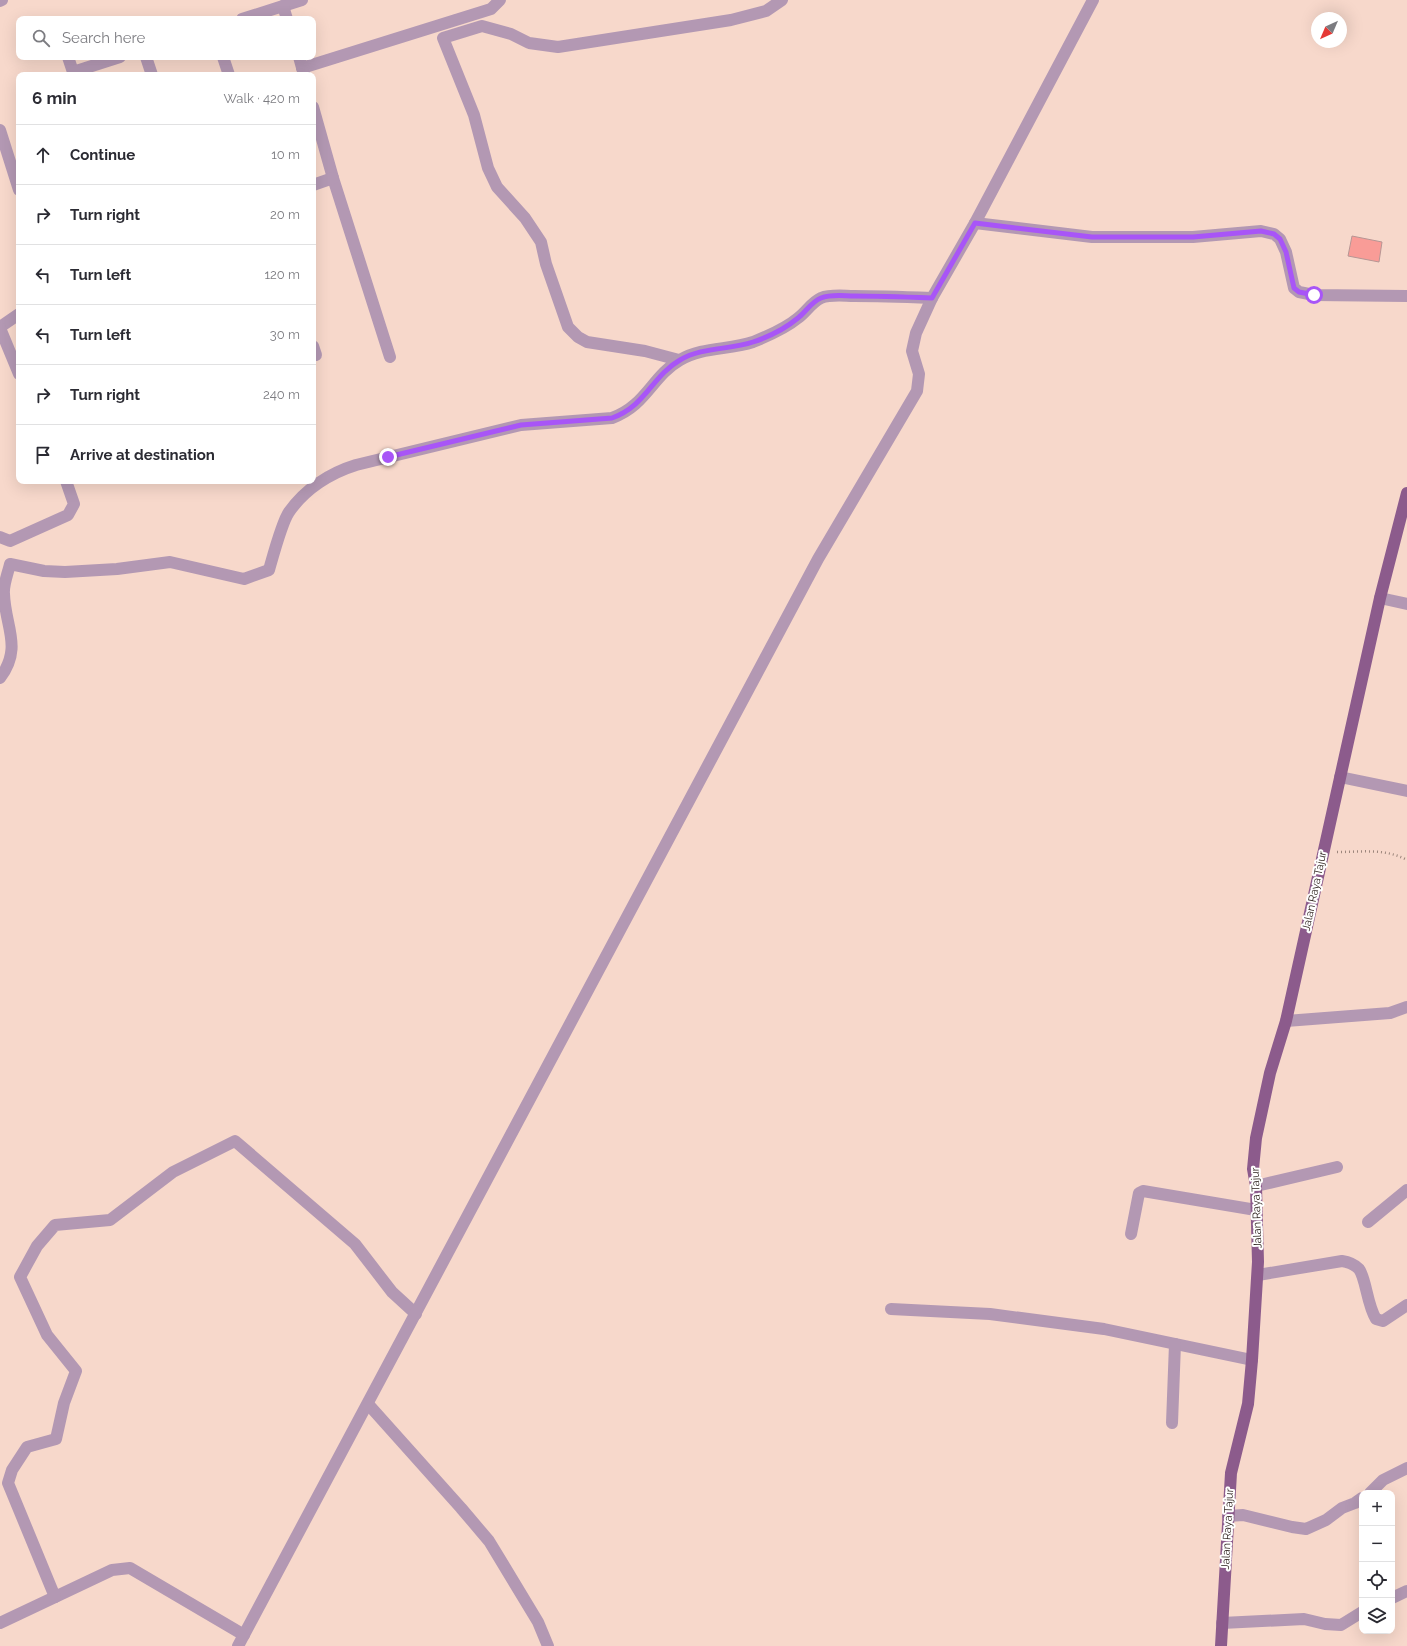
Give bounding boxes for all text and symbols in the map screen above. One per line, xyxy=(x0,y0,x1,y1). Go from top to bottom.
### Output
north arrow xyxy=(1311,12,1347,48)
search box xyxy=(16,16,316,60)
icon: search xyxy=(30,27,52,49)
text: Search here xyxy=(62,29,145,47)
text: 6 min xyxy=(32,88,77,108)
text: Walk · 420 m xyxy=(223,91,300,106)
icon: ahead xyxy=(32,144,54,166)
text: Continue xyxy=(70,146,135,164)
text: 10 m xyxy=(271,147,300,162)
icon: right xyxy=(32,204,54,226)
text: Turn right xyxy=(70,206,140,224)
text: 20 m xyxy=(270,207,300,222)
icon: left xyxy=(32,264,54,286)
text: Turn left xyxy=(70,266,131,284)
text: 120 m xyxy=(264,267,300,282)
route start xyxy=(1305,286,1323,304)
icon: left xyxy=(32,324,54,346)
text: Turn left xyxy=(70,326,131,344)
text: 30 m xyxy=(270,327,300,342)
icon: right xyxy=(32,384,54,406)
text: Turn right xyxy=(70,386,140,404)
text: 240 m xyxy=(263,387,300,402)
icon: arrive xyxy=(32,444,54,466)
text: Arrive at destination xyxy=(70,446,215,464)
route end xyxy=(379,448,397,466)
street label: Jalan Raya Tajur xyxy=(1300,850,1329,932)
street label: Jalan Raya Tajur xyxy=(1249,1167,1264,1249)
street label: Jalan Raya Tajur xyxy=(1219,1488,1236,1570)
map controls xyxy=(1359,1490,1395,1634)
button: + xyxy=(1359,1490,1395,1526)
button: − xyxy=(1359,1526,1395,1562)
button: locate xyxy=(1359,1562,1395,1598)
button: layers xyxy=(1359,1598,1395,1634)

